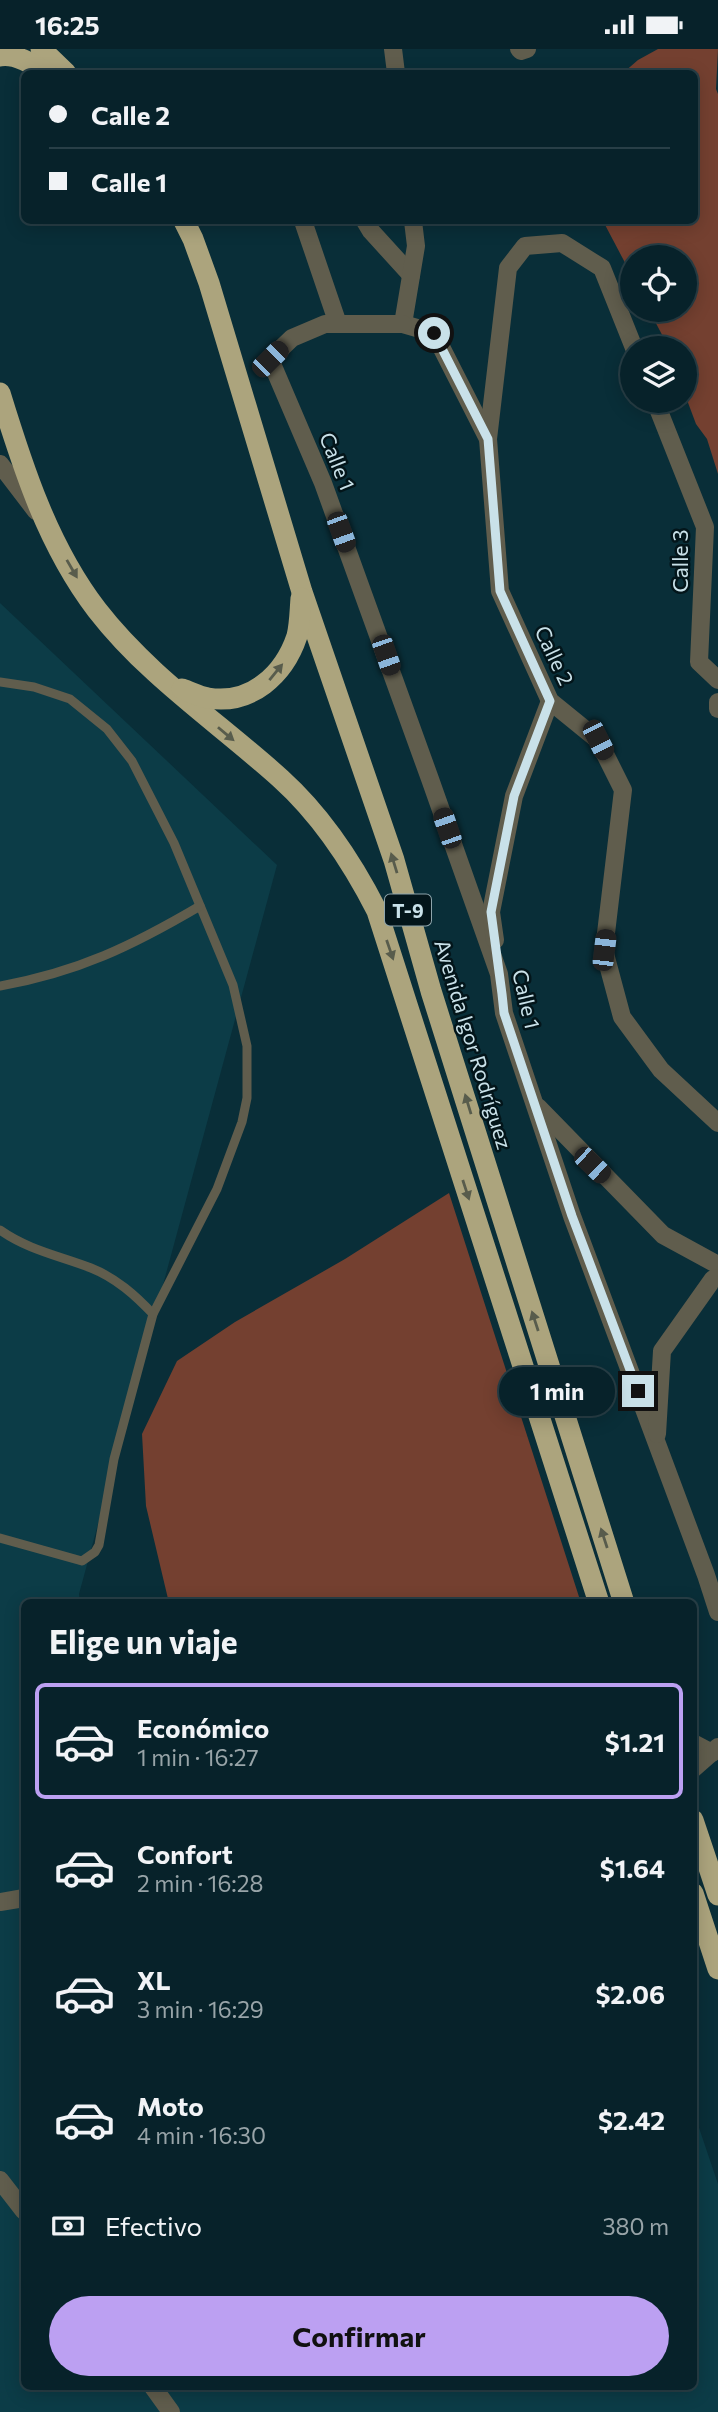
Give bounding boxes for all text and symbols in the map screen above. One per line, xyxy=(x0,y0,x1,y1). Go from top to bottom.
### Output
text: 16:25 xyxy=(35,9,100,40)
text: Calle 2 xyxy=(91,99,170,130)
text: Calle 1 xyxy=(91,166,167,197)
map controls xyxy=(620,245,697,413)
button: locate xyxy=(620,245,697,322)
route start xyxy=(418,317,450,349)
button: layers xyxy=(620,336,697,413)
car xyxy=(248,337,293,381)
street label: Calle 1 xyxy=(315,428,361,494)
car xyxy=(324,509,359,555)
street label: Calle 3 xyxy=(667,529,692,593)
one-way arrow xyxy=(66,559,78,578)
street label: Calle 2 xyxy=(530,621,580,689)
car xyxy=(370,632,403,678)
one-way arrow xyxy=(268,664,283,681)
car xyxy=(580,717,617,763)
one-way arrow xyxy=(217,726,234,741)
car xyxy=(431,805,464,851)
one-way arrow xyxy=(389,852,399,873)
road number: T-9 xyxy=(385,895,431,925)
car xyxy=(592,928,617,972)
street label: Avenida Igor Rodríguez xyxy=(430,936,518,1152)
one-way arrow xyxy=(385,939,396,960)
street label: Calle 1 xyxy=(508,967,546,1031)
one-way arrow xyxy=(462,1093,472,1114)
car xyxy=(570,1143,615,1187)
one-way arrow xyxy=(462,1180,472,1201)
one-way arrow xyxy=(529,1310,540,1331)
callout: 1 min xyxy=(498,1367,614,1415)
route end xyxy=(622,1375,654,1407)
text: 1 min xyxy=(530,1377,584,1405)
one-way arrow xyxy=(598,1527,609,1548)
text: Elige un viaje xyxy=(49,1621,238,1661)
icon: car xyxy=(53,1710,116,1773)
text: Económico xyxy=(137,1712,269,1743)
text: $1.21 xyxy=(605,1726,665,1757)
text: 1 min · 16:27 xyxy=(137,1743,259,1771)
icon: car xyxy=(53,1836,116,1899)
text: Confort xyxy=(137,1838,233,1869)
text: $1.64 xyxy=(600,1852,665,1883)
text: 2 min · 16:28 xyxy=(137,1869,263,1897)
icon: car xyxy=(53,1962,116,2025)
text: XL xyxy=(137,1964,171,1995)
text: $2.06 xyxy=(595,1978,665,2009)
text: 3 min · 16:29 xyxy=(137,1995,264,2023)
icon: car xyxy=(53,2088,116,2151)
text: Moto xyxy=(137,2090,204,2121)
text: $2.42 xyxy=(598,2104,665,2135)
text: 4 min · 16:30 xyxy=(137,2121,266,2149)
icon: cash xyxy=(49,2207,87,2245)
text: Efectivo xyxy=(105,2210,202,2241)
text: 380 m xyxy=(602,2212,669,2240)
button: Confirmar xyxy=(49,2296,669,2376)

